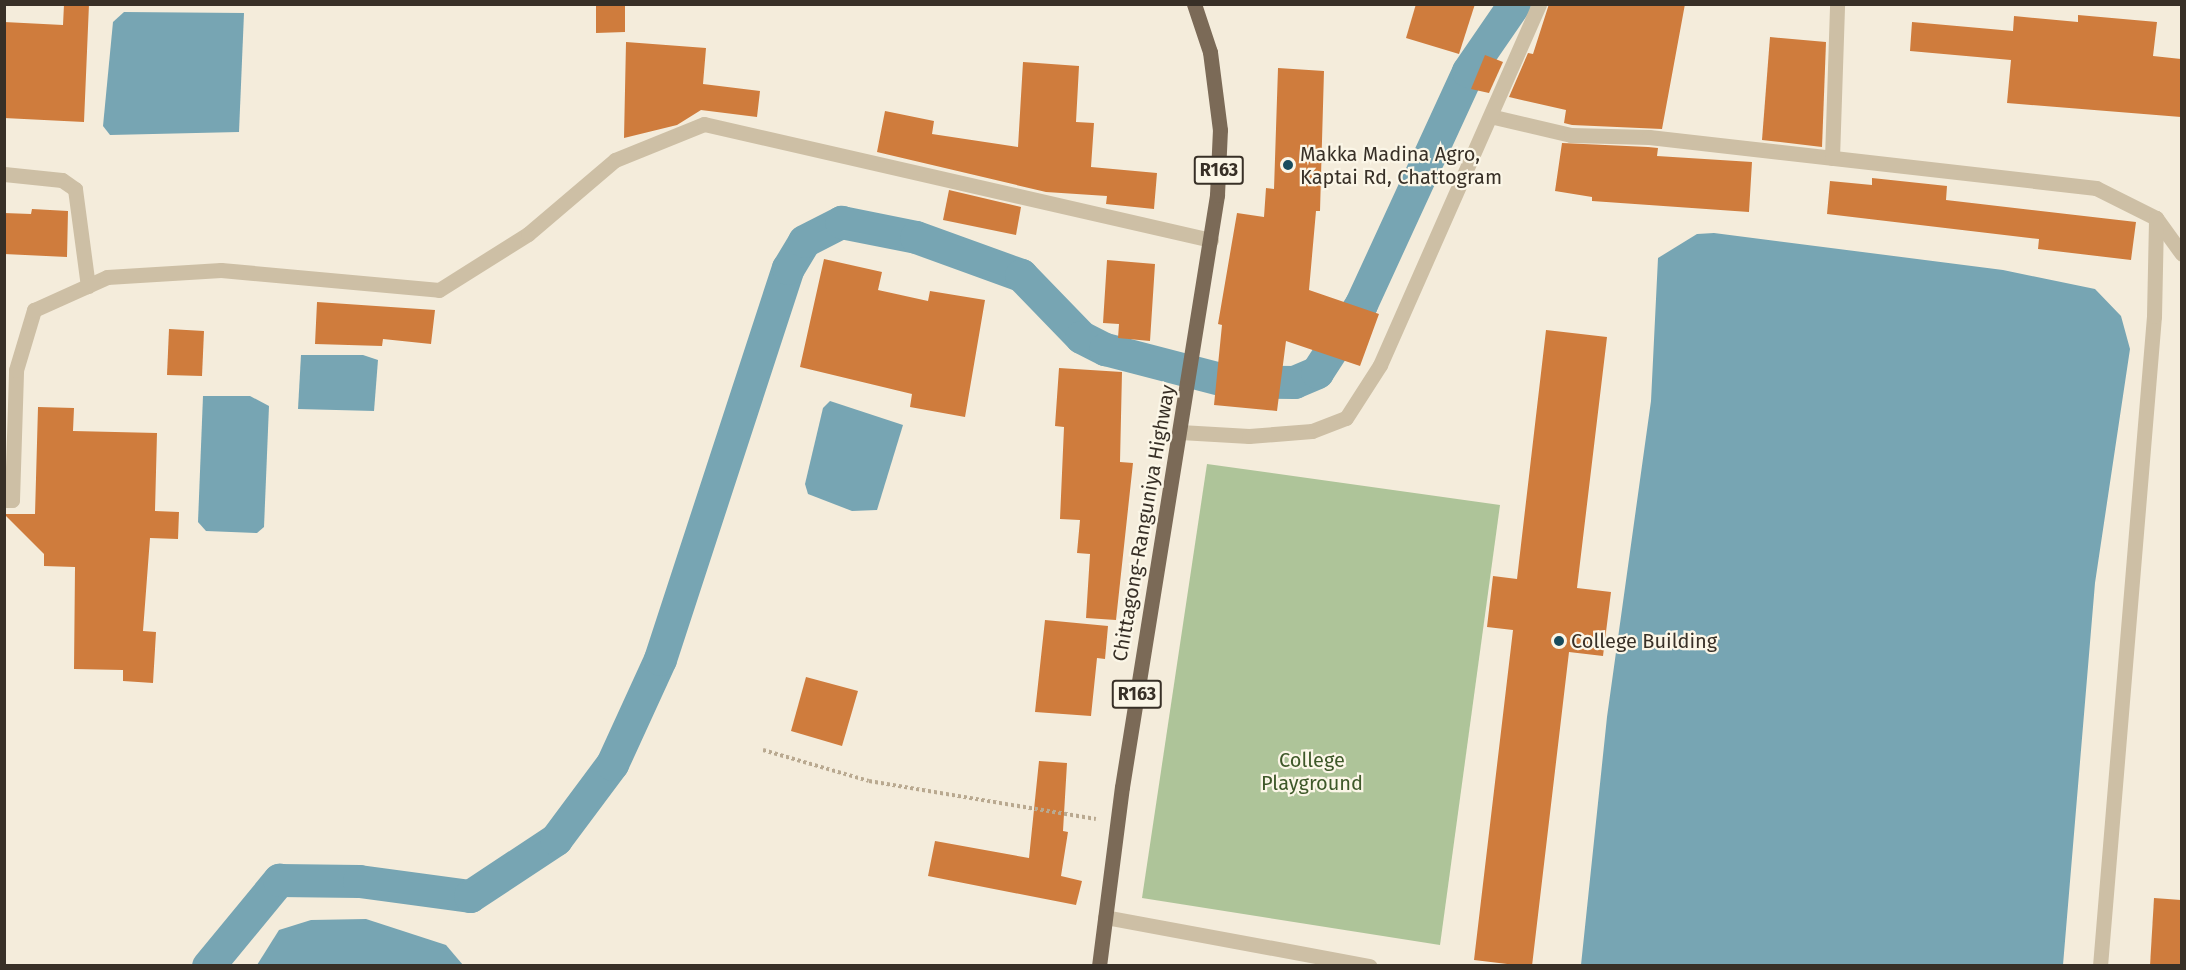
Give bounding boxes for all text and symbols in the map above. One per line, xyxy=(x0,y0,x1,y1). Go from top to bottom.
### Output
place label: Makka Madina Agro, Kaptai Rd, Chattogram xyxy=(1300,142,1502,189)
road number: R163 xyxy=(1194,155,1244,185)
marker: Makka Madina Agro, Kaptai Rd, Chattogram xyxy=(1281,158,1295,172)
street label: Chittagong-Ranguniya Highway xyxy=(1108,383,1180,663)
place label: College Building xyxy=(1571,629,1717,653)
marker: College Building xyxy=(1552,634,1566,648)
road number: R163 xyxy=(1112,679,1162,709)
park label: College Playground xyxy=(1261,748,1363,795)

